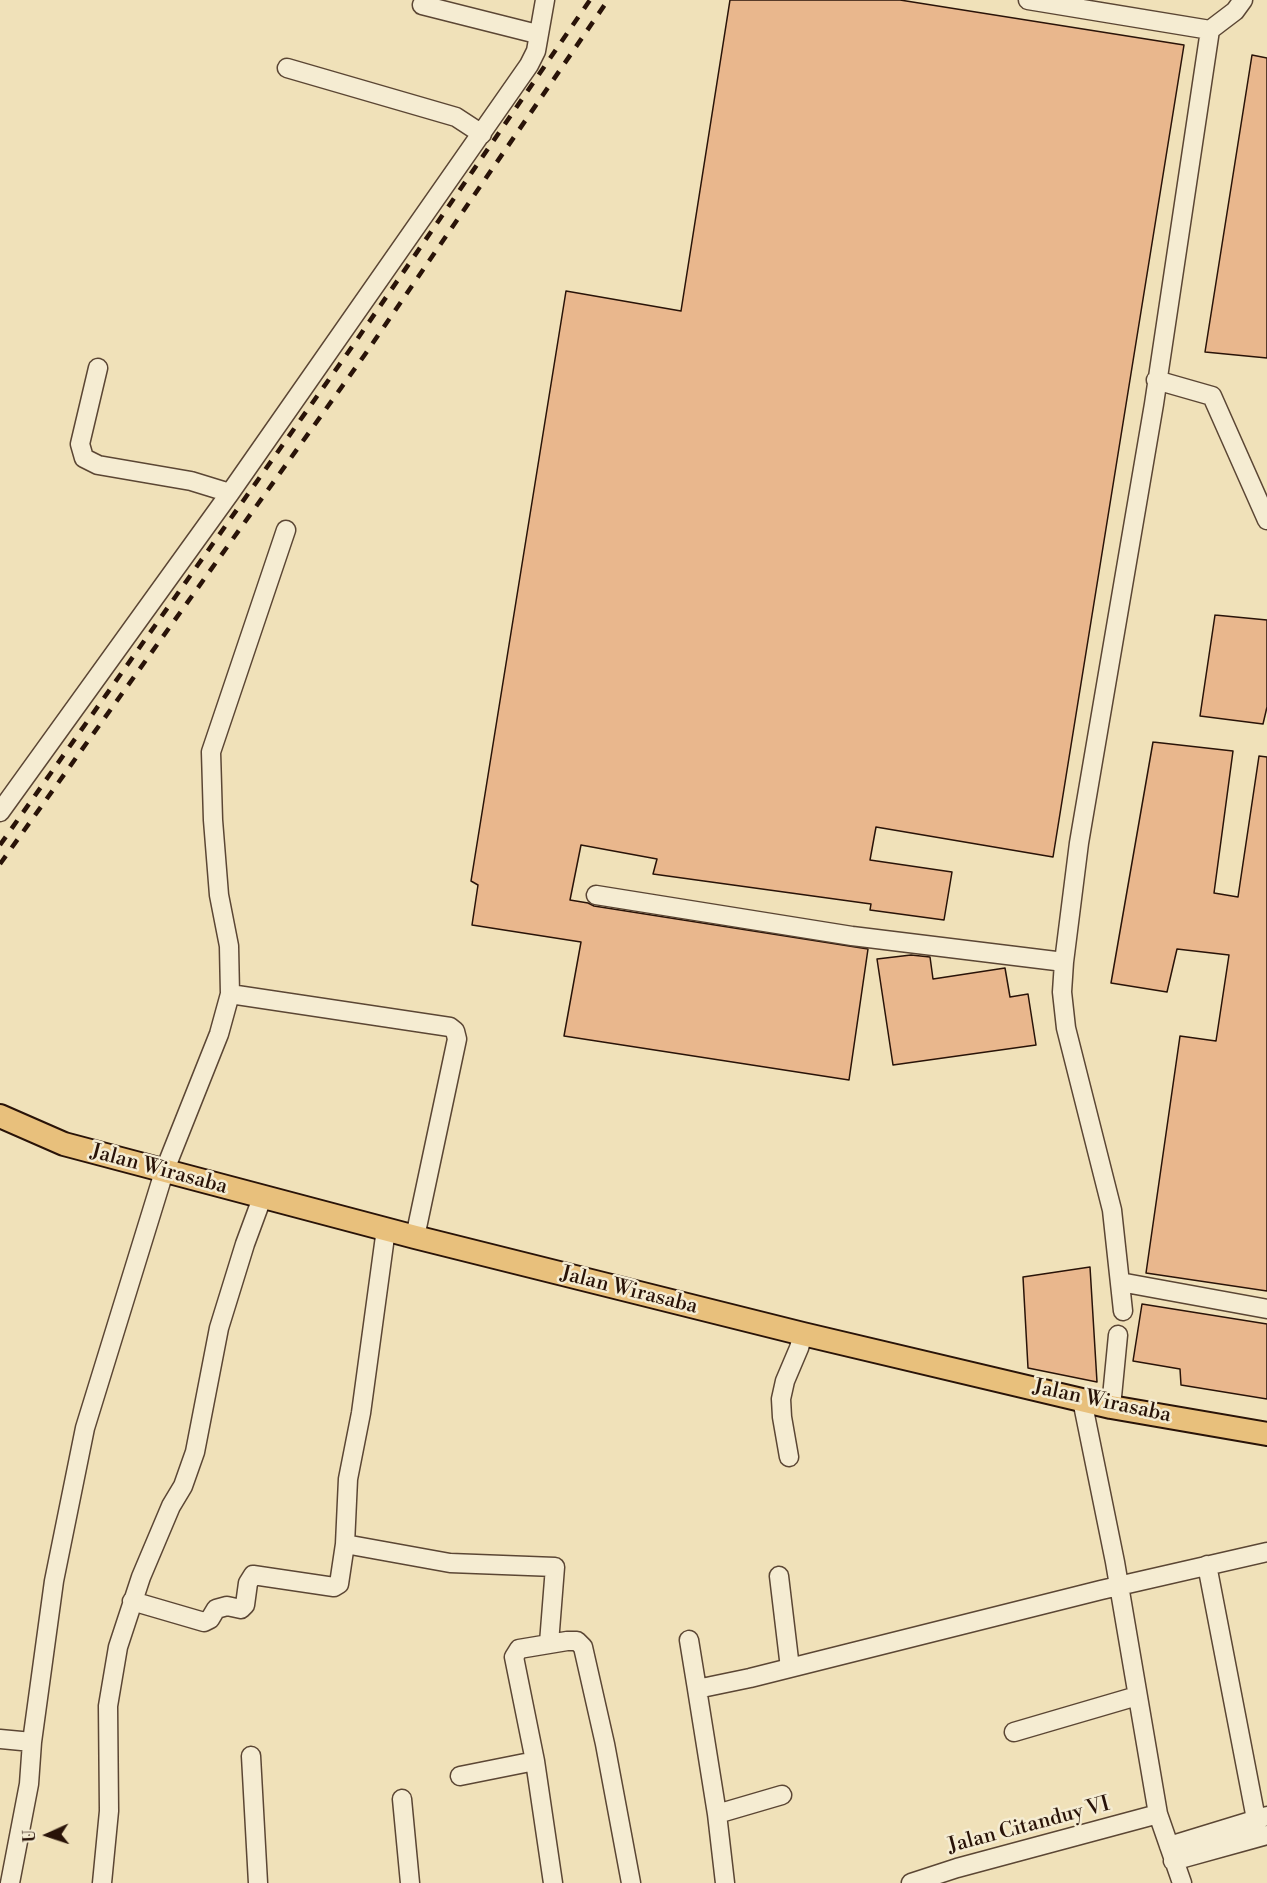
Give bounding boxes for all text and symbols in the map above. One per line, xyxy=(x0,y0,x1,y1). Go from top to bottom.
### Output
street label: Jalan Wirasaba xyxy=(88,1140,230,1200)
street label: Jalan Wirasaba xyxy=(558,1262,700,1320)
street label: Jalan Wirasaba xyxy=(1031,1375,1173,1429)
street label: Jalan Citanduy VI xyxy=(945,1792,1113,1860)
north arrow xyxy=(18,1805,78,1865)
text: U xyxy=(20,1829,40,1843)

